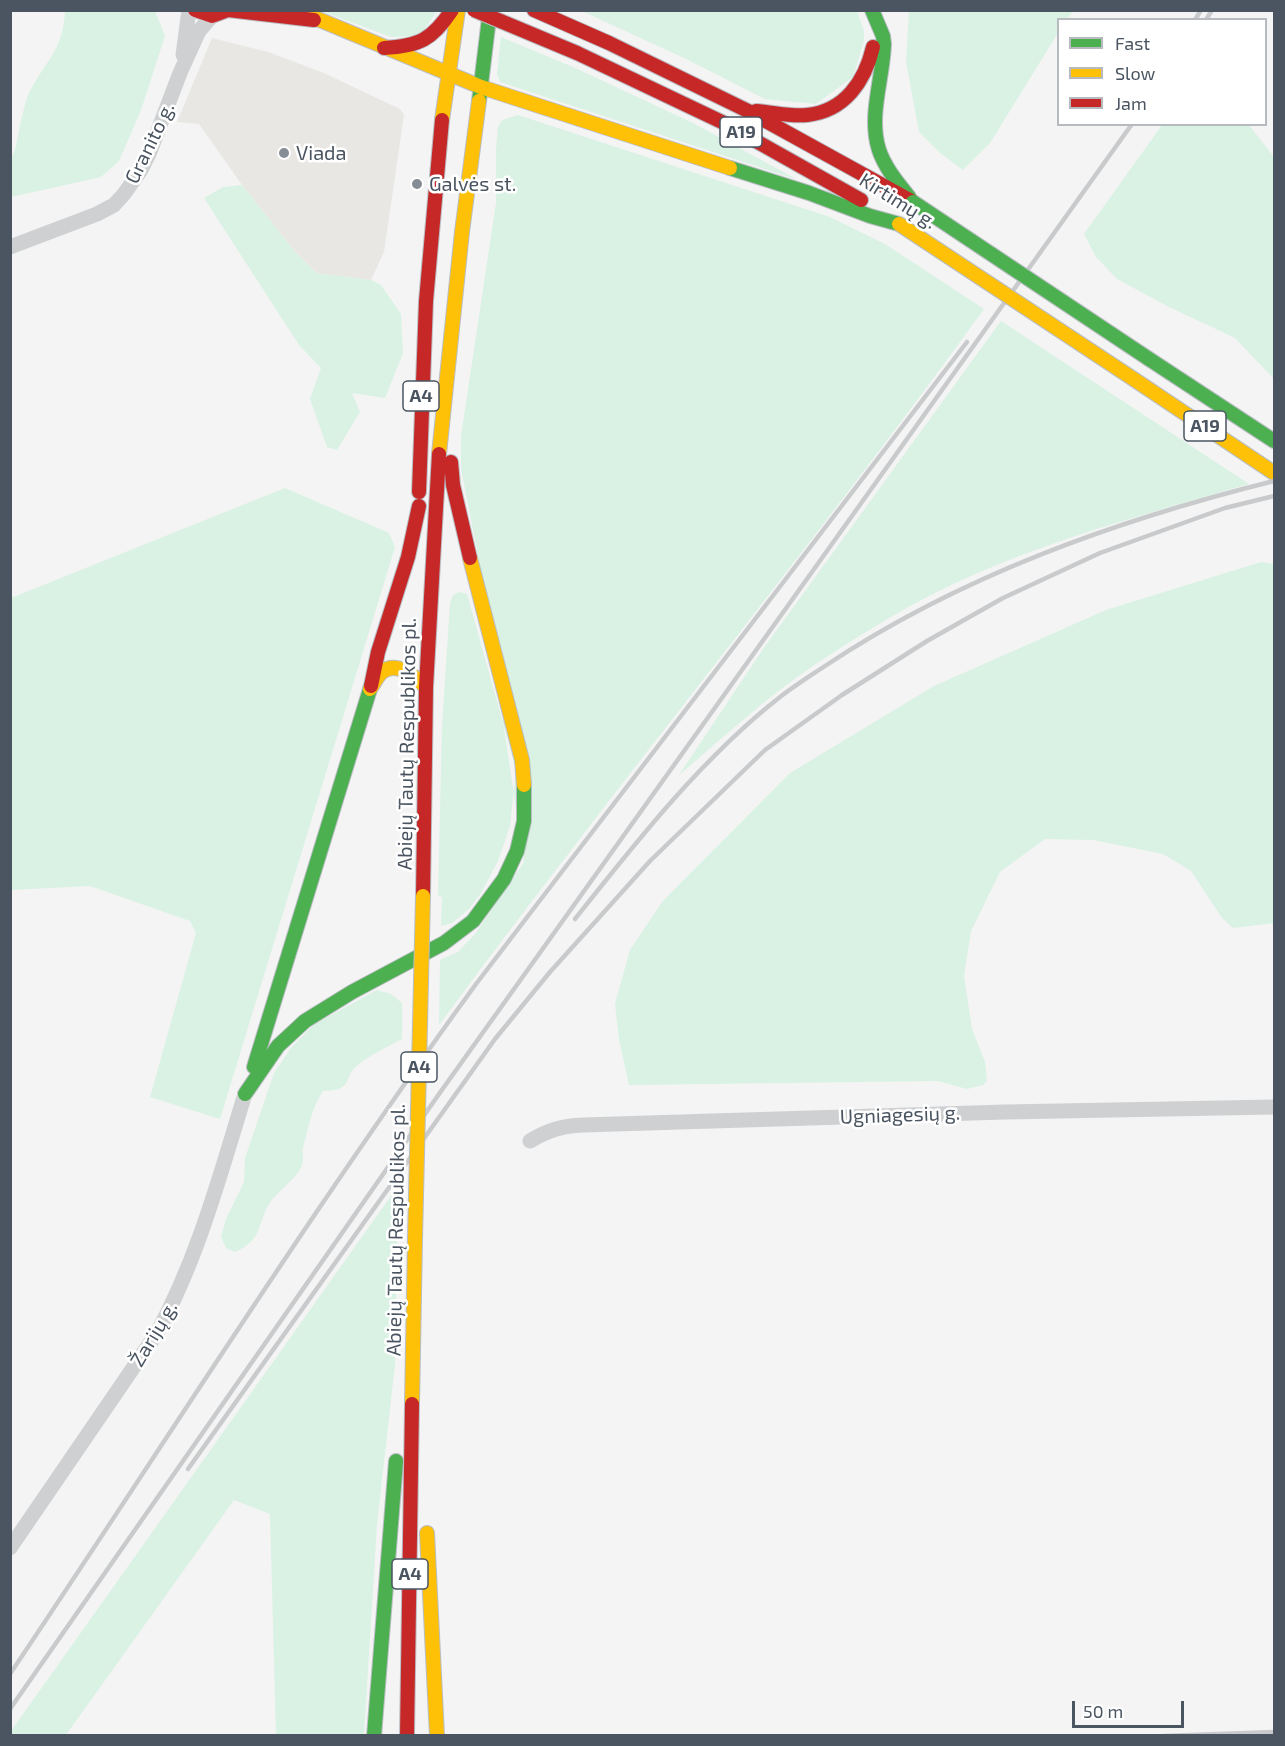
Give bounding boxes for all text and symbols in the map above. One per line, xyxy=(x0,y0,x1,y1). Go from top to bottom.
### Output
legend xyxy=(1057,18,1267,126)
text: Fast xyxy=(1115,32,1150,54)
text: Slow xyxy=(1115,62,1155,84)
text: Jam xyxy=(1115,92,1147,114)
street label: Granito g. xyxy=(120,98,180,188)
road number: A19 xyxy=(720,117,762,147)
place label: Viada xyxy=(296,141,347,165)
marker: Viada xyxy=(277,146,291,160)
street label: Kirtimų g. xyxy=(855,168,941,234)
place label: Galvės st. xyxy=(429,172,516,196)
marker: Galvės st. xyxy=(410,177,424,191)
road number: A4 xyxy=(403,381,439,411)
road number: A19 xyxy=(1184,411,1226,441)
street label: Abiejų Tautų Respublikos pl. xyxy=(393,618,421,870)
road number: A4 xyxy=(401,1052,437,1082)
street label: Ugniagesių g. xyxy=(839,1101,961,1129)
street label: Abiejų Tautų Respublikos pl. xyxy=(382,1104,410,1356)
street label: Žarijų g. xyxy=(125,1297,183,1371)
road number: A4 xyxy=(392,1559,428,1589)
scale bar xyxy=(1075,1689,1188,1727)
text: 50 m xyxy=(1083,1700,1123,1722)

